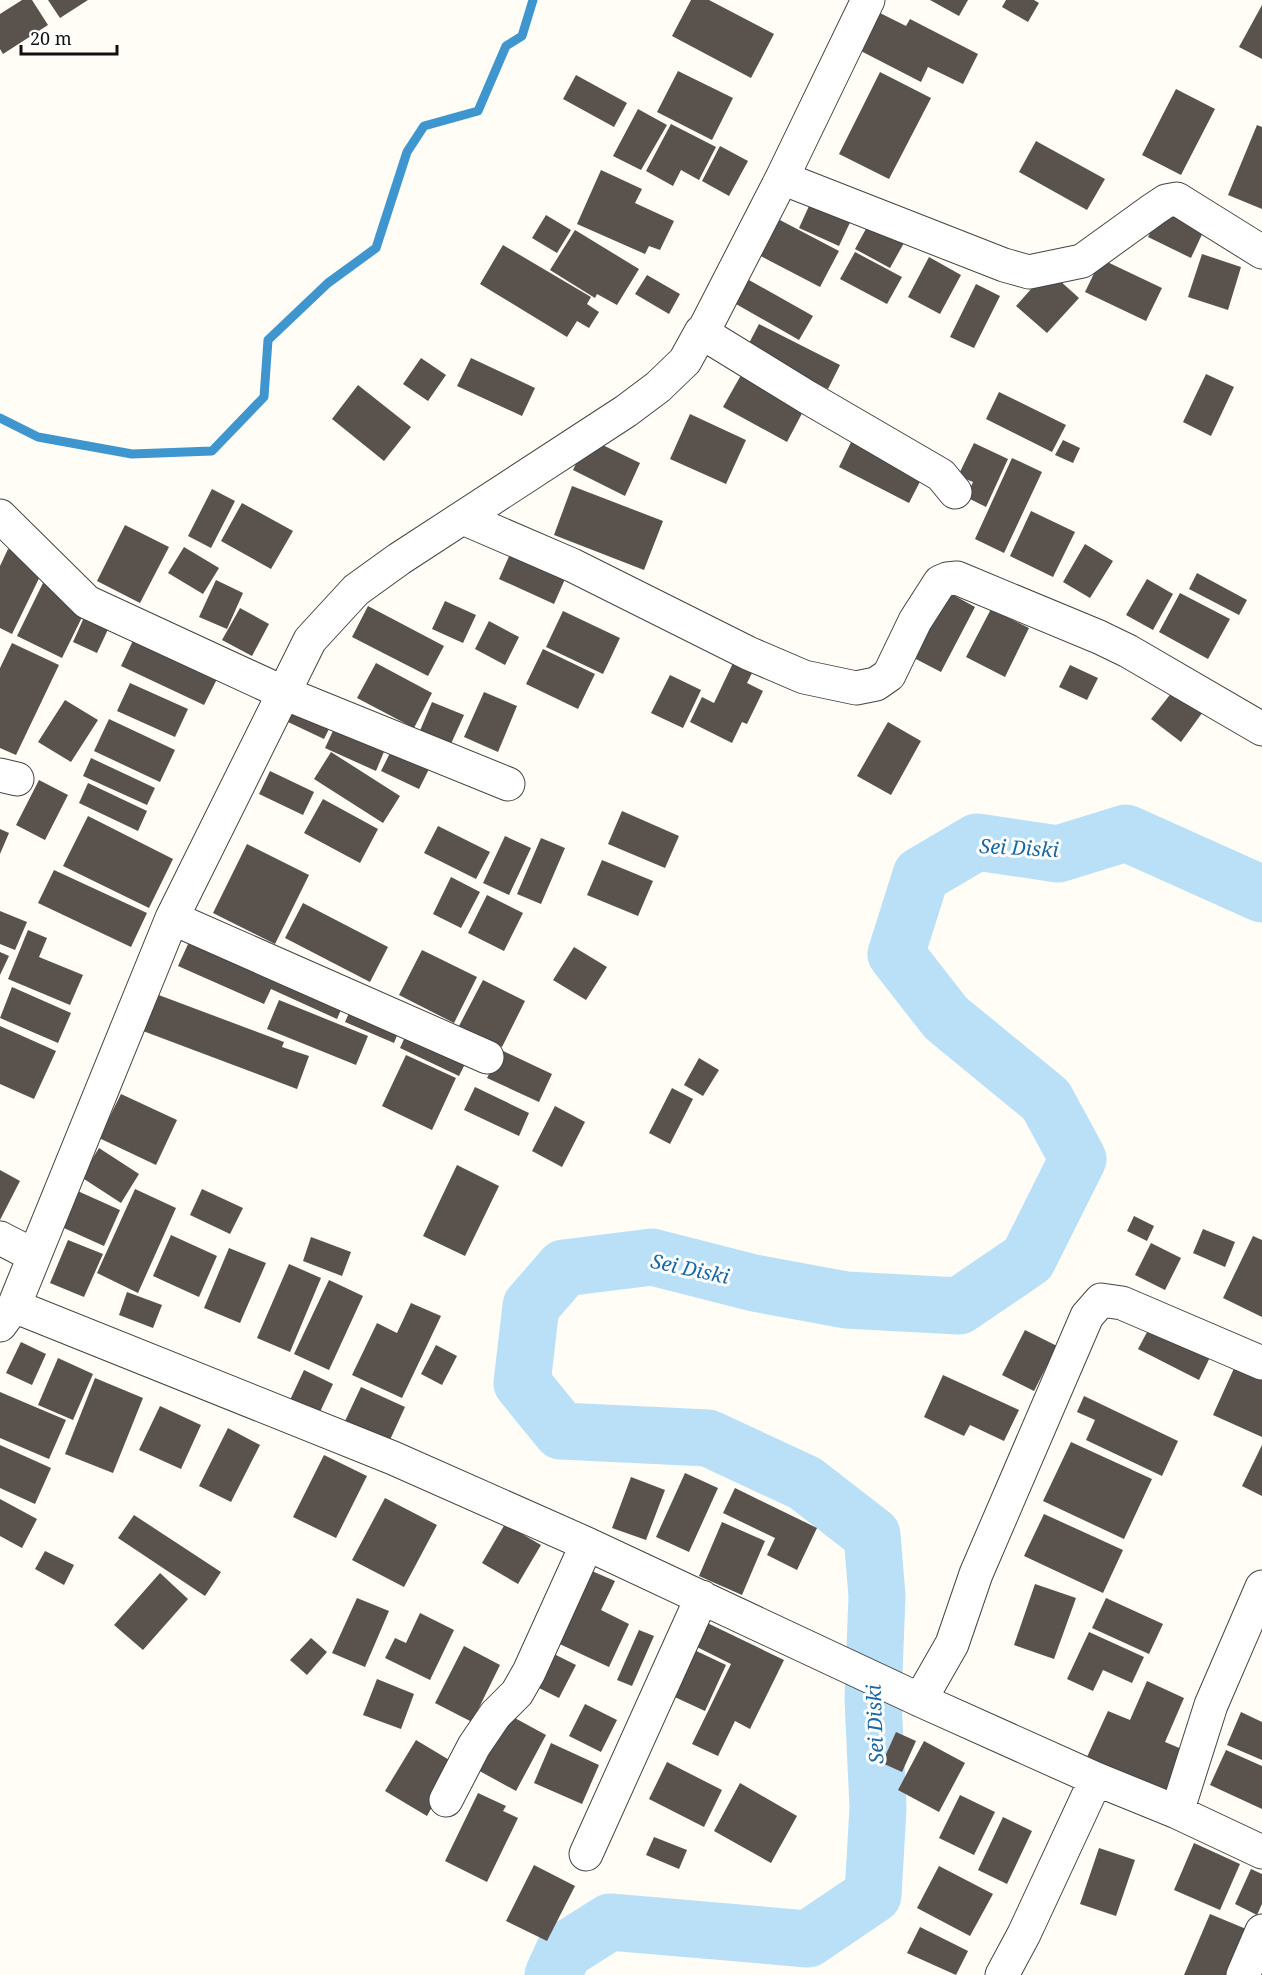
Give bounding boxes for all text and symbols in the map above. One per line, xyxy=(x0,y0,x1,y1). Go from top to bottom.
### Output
scale bar xyxy=(21,18,117,56)
text: 20 m xyxy=(30,26,72,50)
water label: Sei Diski xyxy=(979,832,1059,863)
water label: Sei Diski xyxy=(648,1247,732,1290)
water label: Sei Diski xyxy=(860,1684,889,1764)

